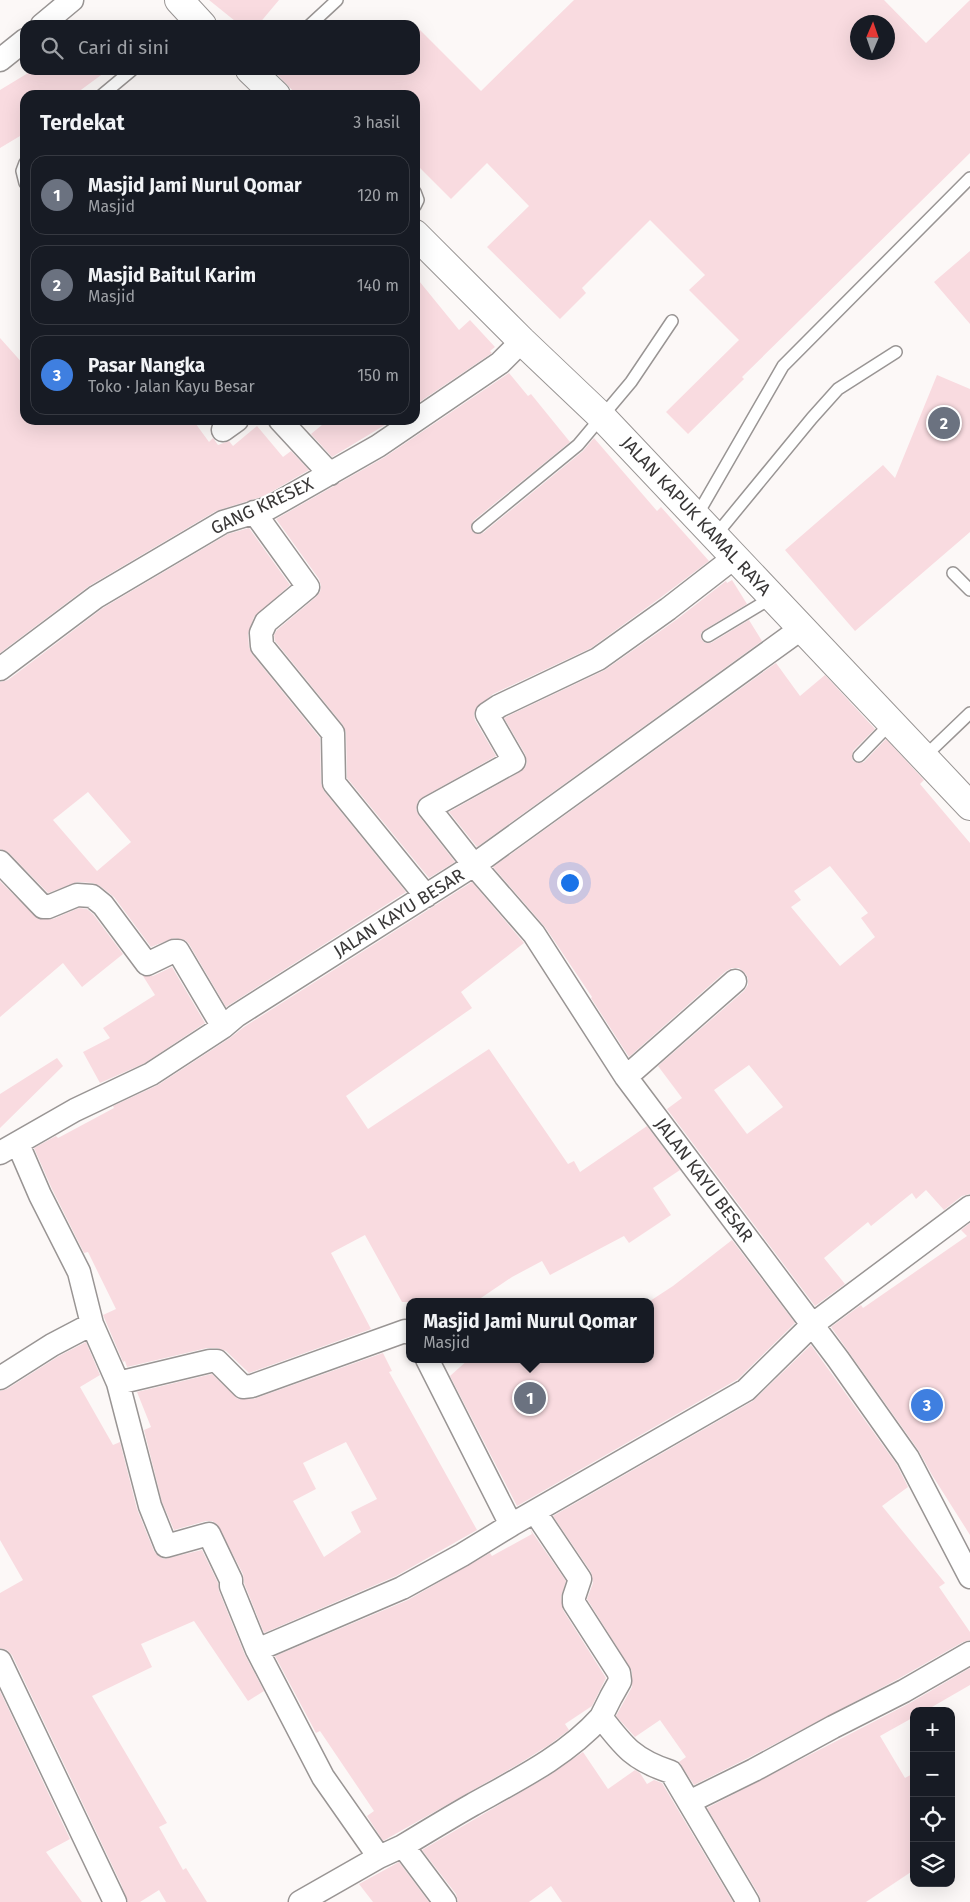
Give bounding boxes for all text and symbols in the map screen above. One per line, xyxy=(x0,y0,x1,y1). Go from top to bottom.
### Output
north arrow xyxy=(850,15,895,60)
search box xyxy=(20,20,420,75)
icon: search xyxy=(38,34,66,62)
text: Cari di sini xyxy=(78,36,169,59)
text: Terdekat xyxy=(40,110,125,136)
text: 3 hasil xyxy=(353,113,400,132)
text: Masjid Jami Nurul Qomar xyxy=(88,174,302,197)
text: 1 xyxy=(53,186,61,205)
text: 120 m xyxy=(357,186,399,205)
text: Masjid xyxy=(88,197,135,216)
text: Masjid Baitul Karim xyxy=(88,264,256,287)
text: 2 xyxy=(53,276,61,295)
text: 140 m xyxy=(357,276,399,295)
text: Masjid xyxy=(88,287,135,306)
text: Pasar Nangka xyxy=(88,354,205,377)
text: 3 xyxy=(53,366,61,385)
text: 150 m xyxy=(357,366,399,385)
text: Toko · Jalan Kayu Besar xyxy=(88,377,255,396)
pin: 2 xyxy=(928,404,960,442)
street label: JALAN KAPUK KAMAL RAYA xyxy=(617,432,776,601)
street label: GANG KRESEX xyxy=(207,473,317,539)
street label: JALAN KAYU BESAR xyxy=(330,864,469,962)
your location xyxy=(557,870,583,896)
street label: JALAN KAYU BESAR xyxy=(650,1113,758,1247)
popup xyxy=(406,1298,654,1363)
text: Masjid Jami Nurul Qomar xyxy=(423,1310,637,1333)
text: Masjid xyxy=(423,1333,470,1352)
pin: 1 xyxy=(514,1379,546,1417)
pin: 3 xyxy=(911,1386,943,1424)
map controls xyxy=(910,1707,955,1887)
button: + xyxy=(910,1707,955,1752)
button: − xyxy=(910,1752,955,1797)
button: locate xyxy=(910,1797,955,1842)
button: layers xyxy=(910,1842,955,1887)

